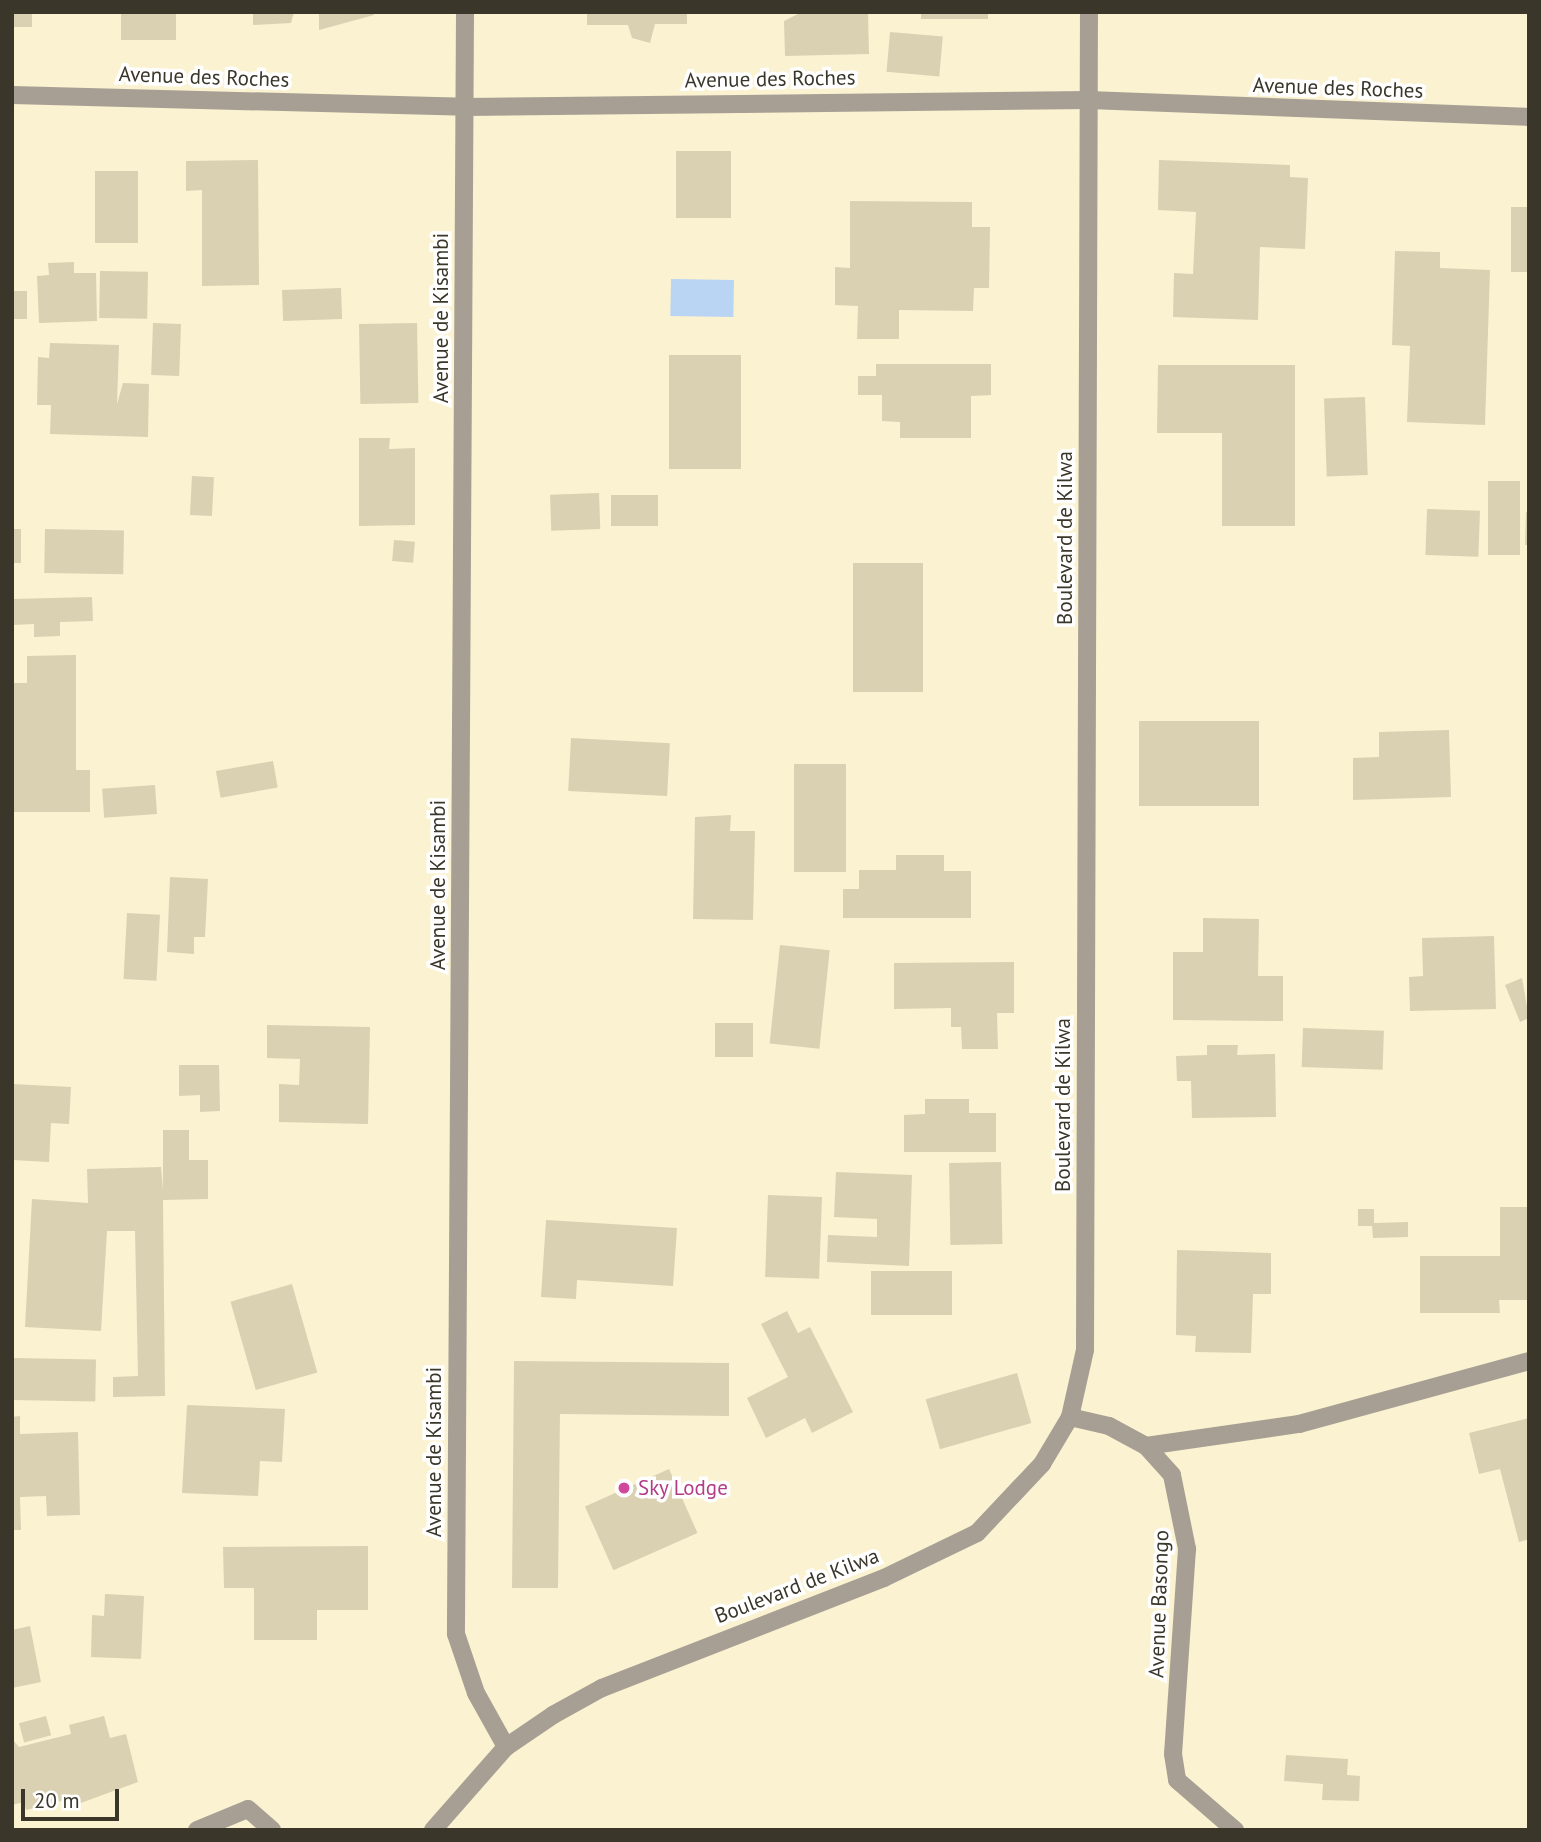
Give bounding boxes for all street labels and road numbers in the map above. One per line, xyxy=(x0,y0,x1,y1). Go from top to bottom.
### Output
street label: Avenue des Roches xyxy=(118,61,290,93)
street label: Avenue des Roches xyxy=(684,65,856,93)
street label: Avenue des Roches xyxy=(1252,72,1424,104)
street label: Avenue de Kisambi xyxy=(428,233,454,403)
street label: Boulevard de Kilwa xyxy=(1052,451,1078,625)
street label: Avenue de Kisambi xyxy=(425,800,451,970)
street label: Boulevard de Kilwa xyxy=(1050,1018,1076,1192)
street label: Avenue de Kisambi xyxy=(421,1367,447,1537)
street label: Avenue Basongo xyxy=(1144,1530,1174,1678)
street label: Boulevard de Kilwa xyxy=(711,1543,883,1629)

